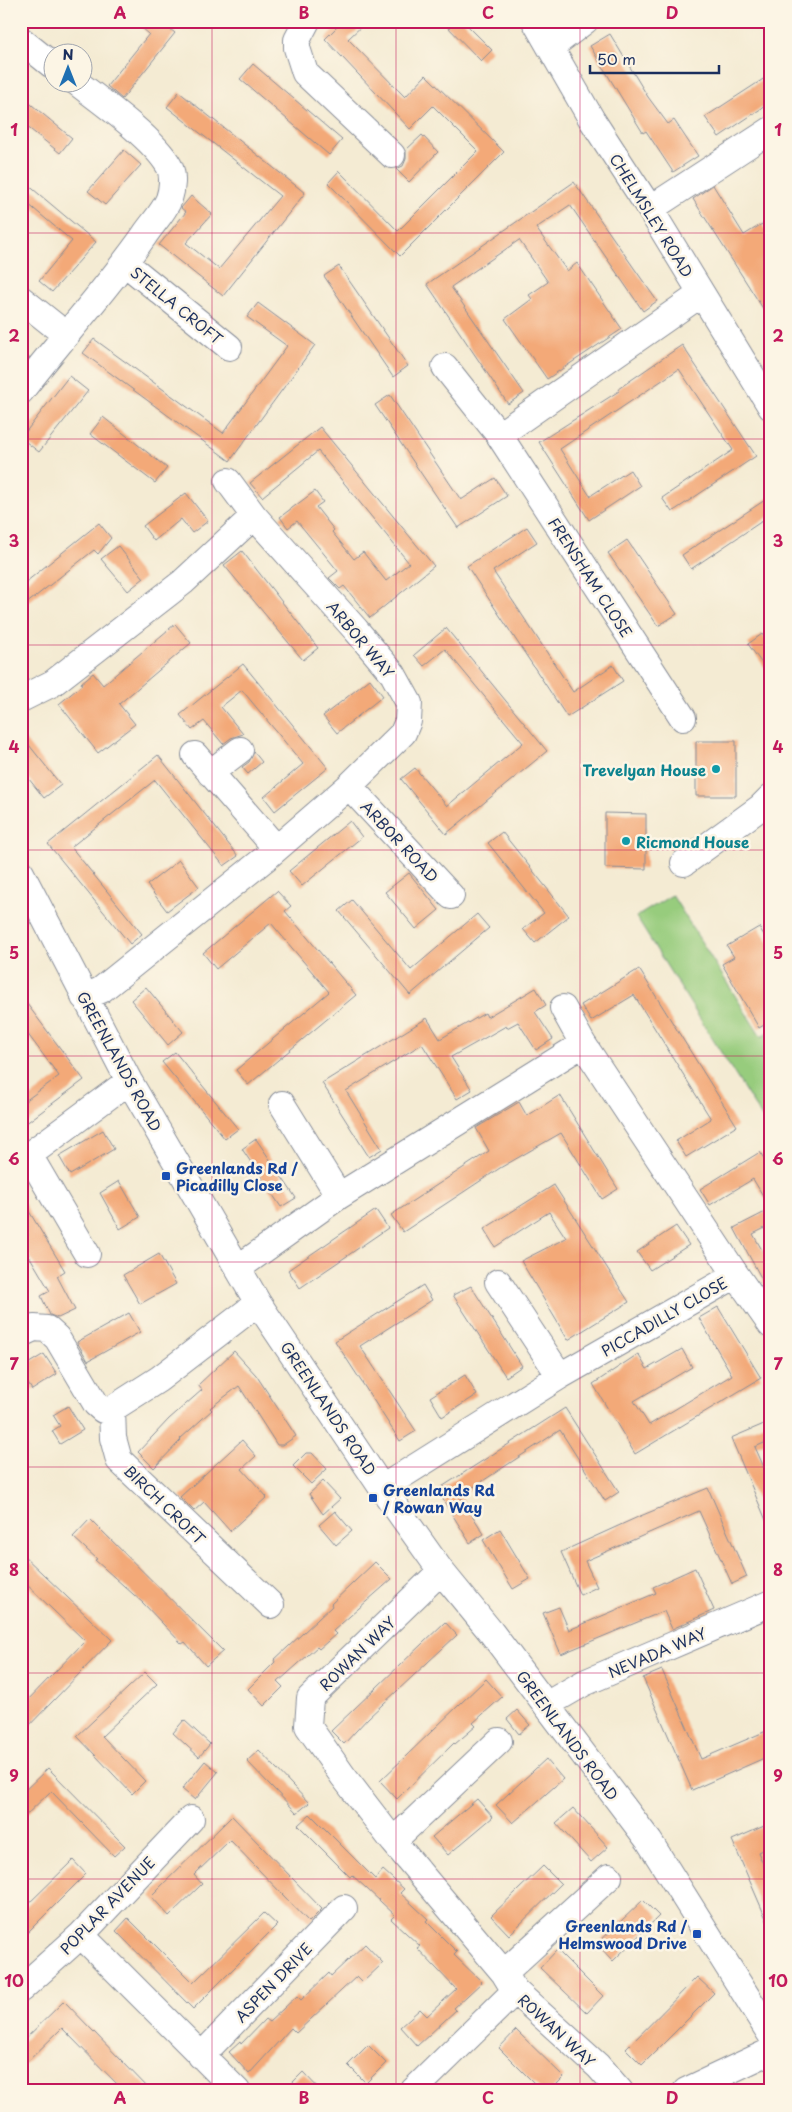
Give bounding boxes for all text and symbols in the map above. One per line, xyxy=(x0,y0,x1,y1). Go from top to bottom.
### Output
text: A xyxy=(114,0,127,24)
text: B xyxy=(299,0,310,24)
text: C xyxy=(482,0,494,24)
text: D xyxy=(666,0,678,24)
north arrow xyxy=(42,42,92,92)
scale bar xyxy=(590,42,718,74)
text: N xyxy=(62,44,74,65)
text: 50 m xyxy=(597,47,636,70)
text: 1 xyxy=(10,117,18,141)
text: 1 xyxy=(774,117,782,141)
street label: CHELMSLEY ROAD xyxy=(605,149,699,281)
street label: STELLA CROFT xyxy=(126,260,228,350)
text: 2 xyxy=(8,323,20,347)
text: 2 xyxy=(772,323,784,347)
street label: FRENSHAM CLOSE xyxy=(543,512,639,642)
text: 3 xyxy=(9,528,19,552)
text: 3 xyxy=(773,528,783,552)
street label: ARBOR WAY xyxy=(322,596,400,683)
text: 4 xyxy=(9,734,20,758)
text: 4 xyxy=(773,734,784,758)
place label: Trevelyan House xyxy=(583,758,706,781)
marker: Trevelyan House xyxy=(710,763,722,775)
street label: ARBOR ROAD xyxy=(356,795,444,887)
place label: Ricmond House xyxy=(636,830,749,853)
marker: Ricmond House xyxy=(620,835,632,847)
text: 5 xyxy=(9,940,19,964)
text: 5 xyxy=(773,940,783,964)
street label: GREENLANDS ROAD xyxy=(72,987,168,1135)
text: 6 xyxy=(8,1146,20,1170)
text: 6 xyxy=(772,1146,784,1170)
place label: Greenlands Rd / Picadilly Close xyxy=(176,1156,298,1196)
marker: Greenlands Rd / Picadilly Close xyxy=(160,1170,172,1182)
street label: PICCADILLY CLOSE xyxy=(596,1270,732,1362)
street label: GREENLANDS ROAD xyxy=(275,1336,383,1480)
text: 7 xyxy=(9,1351,19,1375)
text: 7 xyxy=(773,1351,783,1375)
street label: BIRCH CROFT xyxy=(119,1459,212,1550)
place label: Greenlands Rd / Rowan Way xyxy=(382,1478,495,1518)
marker: Greenlands Rd / Rowan Way xyxy=(367,1492,379,1504)
text: 8 xyxy=(9,1557,19,1581)
text: 8 xyxy=(773,1557,783,1581)
street label: ROWAN WAY xyxy=(314,1610,401,1695)
street label: NEVADA WAY xyxy=(604,1621,710,1683)
street label: GREENLANDS ROAD xyxy=(511,1665,625,1805)
text: 9 xyxy=(9,1763,19,1787)
text: 9 xyxy=(773,1763,783,1787)
street label: POPLAR AVENUE xyxy=(54,1851,160,1959)
place label: Greenlands Rd / Helmswood Drive xyxy=(558,1914,688,1954)
marker: Greenlands Rd / Helmswood Drive xyxy=(691,1928,703,1940)
street label: ASPEN DRIVE xyxy=(229,1937,317,2027)
text: 10 xyxy=(4,1968,24,1992)
text: 10 xyxy=(768,1968,788,1992)
street label: ROWAN WAY xyxy=(513,1988,601,2072)
text: A xyxy=(114,2085,127,2109)
text: B xyxy=(299,2085,310,2109)
text: C xyxy=(482,2085,494,2109)
text: D xyxy=(666,2085,678,2109)

